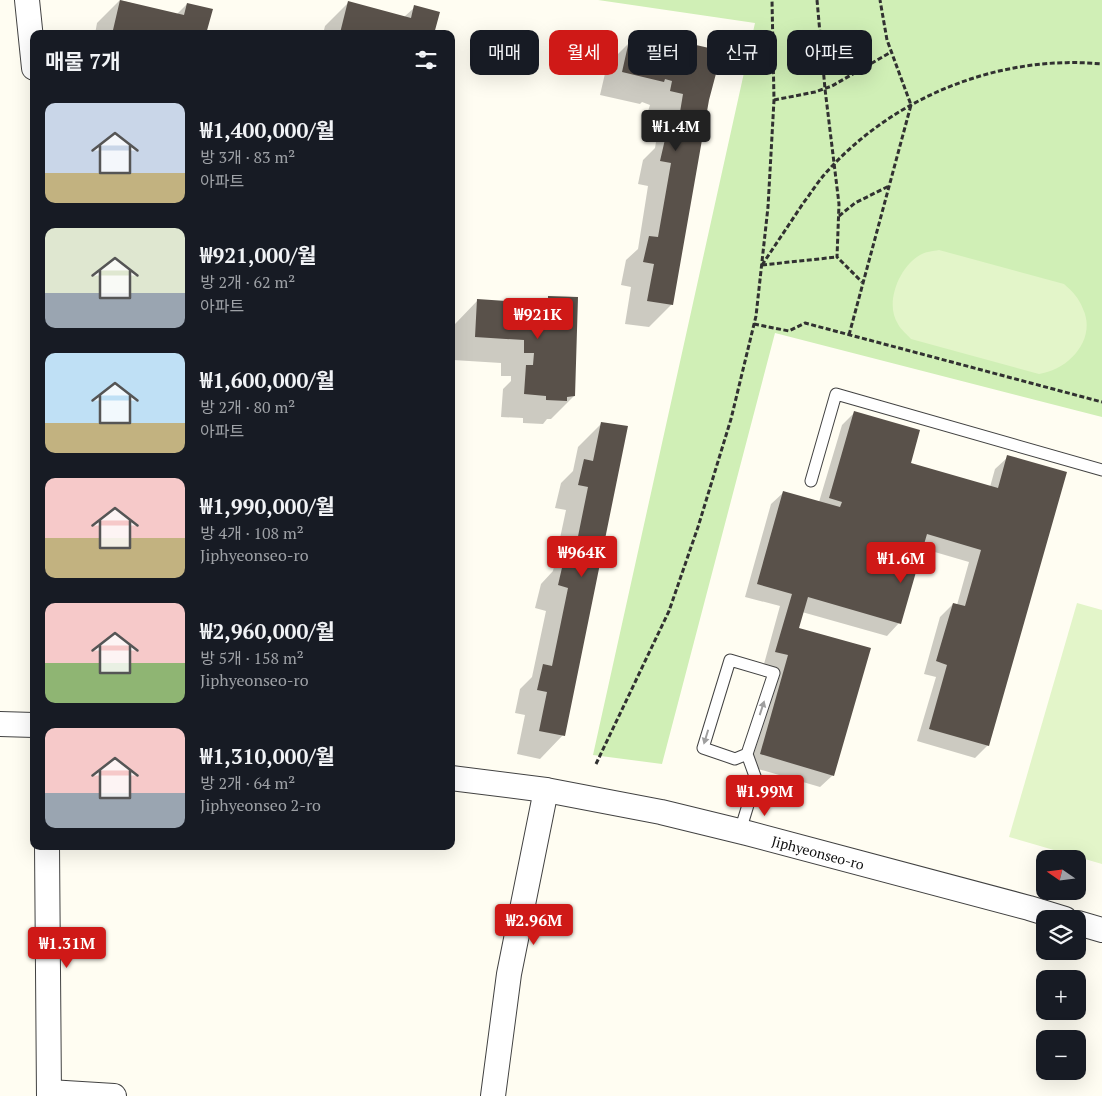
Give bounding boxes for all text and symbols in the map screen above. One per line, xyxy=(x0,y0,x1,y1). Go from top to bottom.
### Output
chip: 매매 xyxy=(470,30,539,75)
chip: 월세 xyxy=(549,30,618,75)
chip: 필터 xyxy=(628,30,697,75)
chip: 신규 xyxy=(707,30,777,75)
chip: 아파트 xyxy=(787,30,872,75)
icon: filters xyxy=(412,46,440,74)
text: 매물 7개 xyxy=(45,47,121,75)
pin: ₩1.4M xyxy=(641,110,711,152)
text: ₩1.4M xyxy=(652,115,700,137)
text: ₩1,400,000/월 xyxy=(200,116,335,144)
icon: home xyxy=(85,123,145,183)
text: 방 3개 · 83 m² xyxy=(200,146,295,168)
text: 아파트 xyxy=(200,170,244,192)
text: ₩921,000/월 xyxy=(200,241,317,269)
icon: home xyxy=(85,248,145,308)
text: 방 2개 · 62 m² xyxy=(200,271,295,293)
text: 아파트 xyxy=(200,295,244,317)
pin: ₩921K xyxy=(503,298,573,340)
text: ₩921K xyxy=(514,303,562,325)
text: ₩1,600,000/월 xyxy=(200,366,335,394)
icon: home xyxy=(85,373,145,433)
text: 방 2개 · 80 m² xyxy=(200,396,295,418)
text: 아파트 xyxy=(200,420,244,442)
text: ₩1,990,000/월 xyxy=(200,492,335,520)
icon: home xyxy=(85,498,145,558)
text: 방 4개 · 108 m² xyxy=(200,522,304,544)
pin: ₩964K xyxy=(547,536,617,578)
text: ₩964K xyxy=(558,541,606,563)
pin: ₩1.6M xyxy=(866,542,936,584)
text: Jiphyeonseo-ro xyxy=(200,544,309,566)
text: ₩1.6M xyxy=(877,547,925,569)
text: ₩2,960,000/월 xyxy=(200,617,335,645)
icon: home xyxy=(85,623,145,683)
text: 방 5개 · 158 m² xyxy=(200,647,304,669)
text: Jiphyeonseo-ro xyxy=(200,669,309,691)
one-way arrow xyxy=(759,700,767,715)
one-way arrow xyxy=(702,730,710,745)
text: ₩1,310,000/월 xyxy=(200,742,335,770)
icon: home xyxy=(85,748,145,808)
text: 방 2개 · 64 m² xyxy=(200,772,295,794)
pin: ₩1.99M xyxy=(724,774,806,817)
text: ₩1.99M xyxy=(737,780,793,802)
text: Jiphyeonseo 2-ro xyxy=(200,794,321,816)
street label: Jiphyeonseo-ro xyxy=(770,831,867,873)
north arrow xyxy=(1036,850,1086,900)
map controls xyxy=(1036,850,1086,1080)
pin: ₩2.96M xyxy=(493,904,575,946)
text: ₩2.96M xyxy=(506,909,562,931)
button: layers xyxy=(1036,910,1086,960)
pin: ₩1.31M xyxy=(26,926,108,969)
text: ₩1.31M xyxy=(39,932,95,954)
button: + xyxy=(1036,970,1086,1020)
button: − xyxy=(1036,1030,1086,1080)

